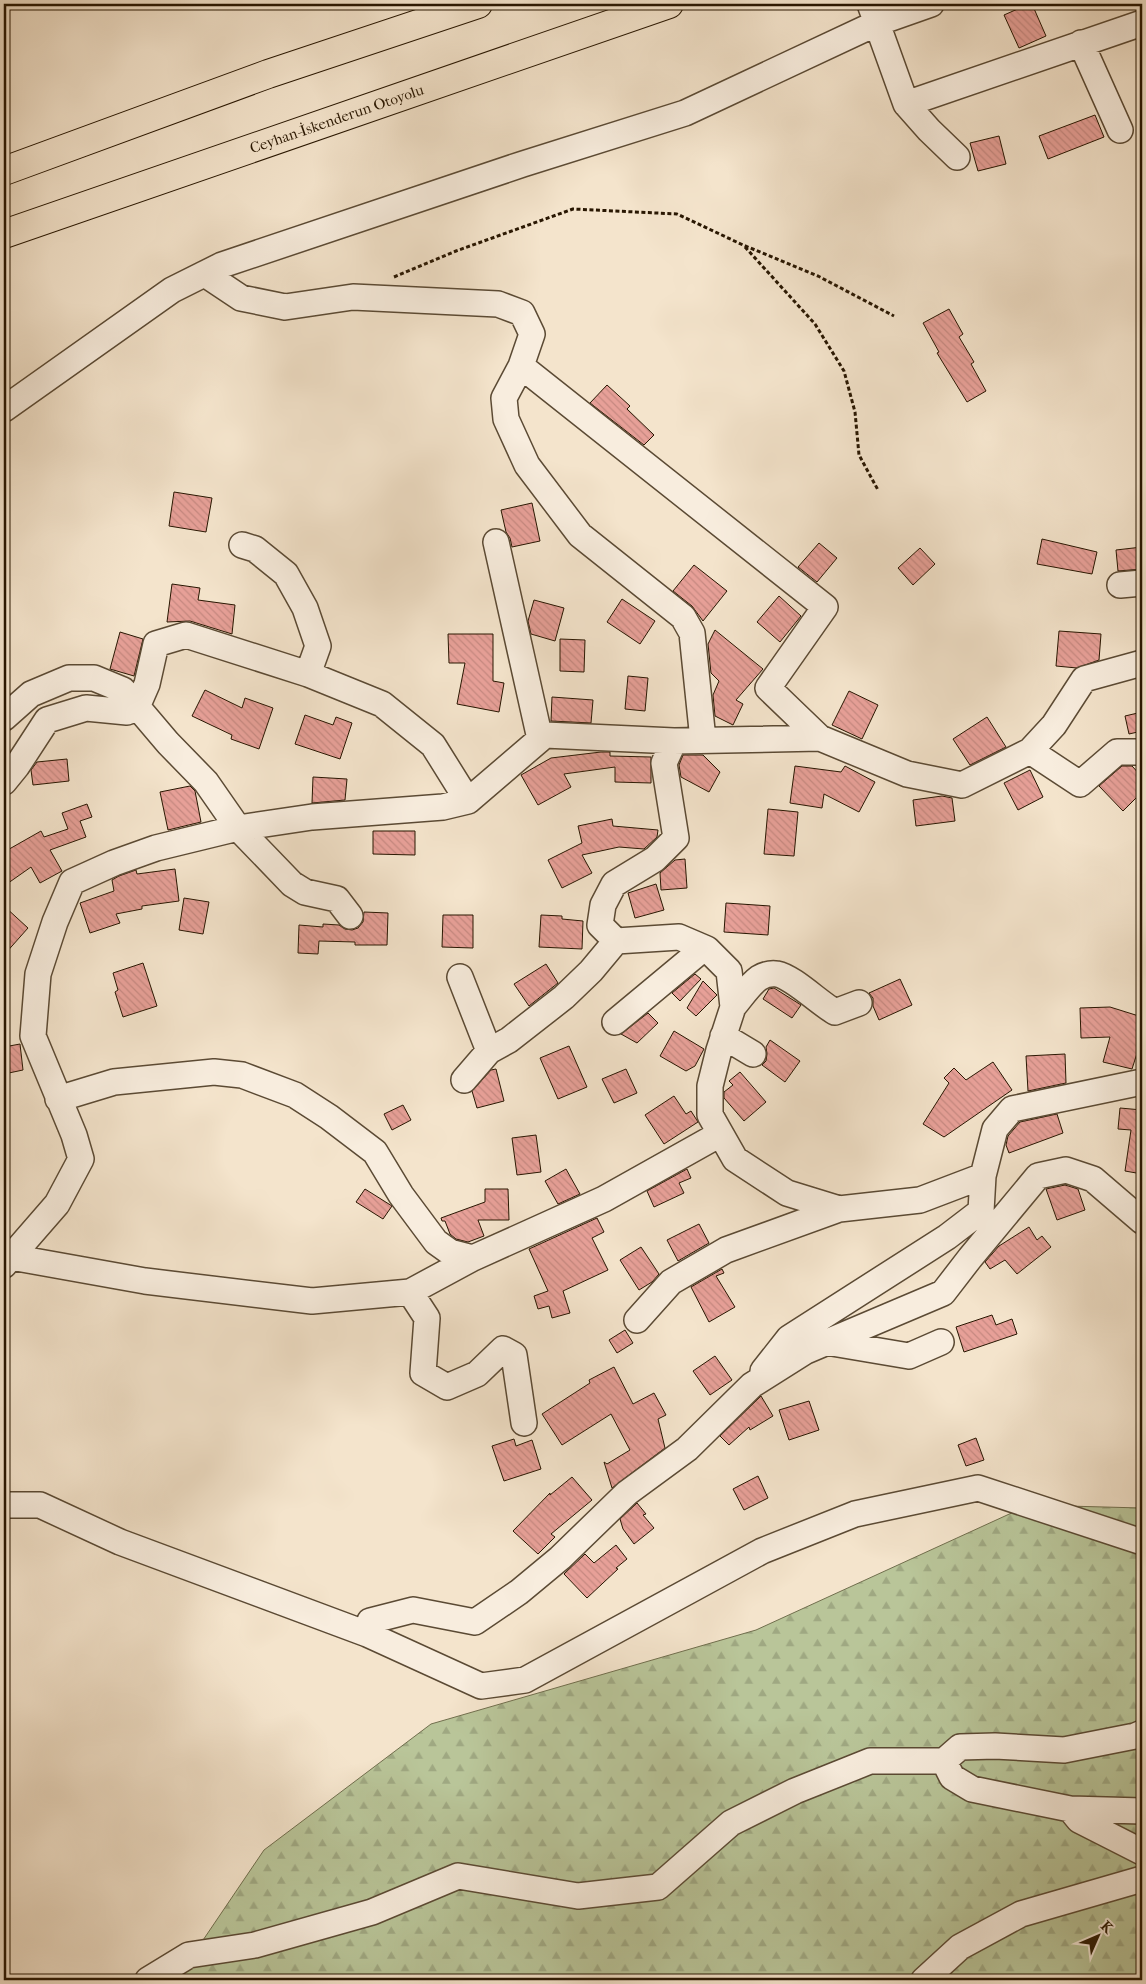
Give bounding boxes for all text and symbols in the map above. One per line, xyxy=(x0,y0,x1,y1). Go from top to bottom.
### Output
street label: Ceyhan-İskenderun Otoyolu xyxy=(247,80,426,157)
north arrow xyxy=(1074,1912,1124,1962)
text: K xyxy=(1097,1918,1117,1937)

